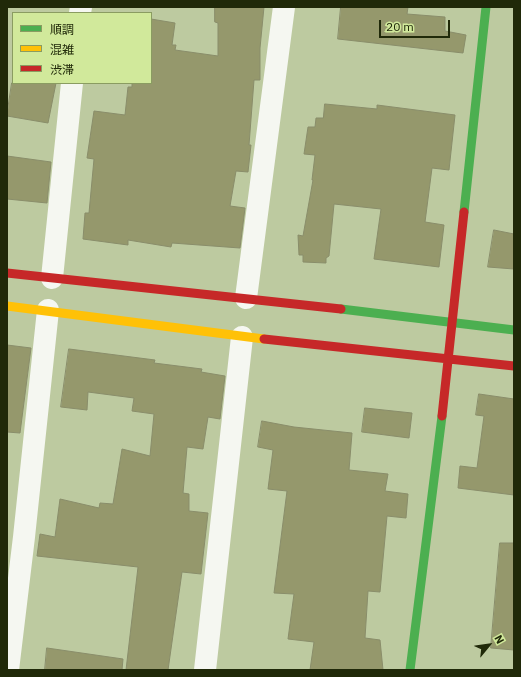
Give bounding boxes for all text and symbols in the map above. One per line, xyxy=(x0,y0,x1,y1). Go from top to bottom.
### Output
legend xyxy=(12,12,152,84)
scale bar xyxy=(381,12,452,38)
text: 20 m xyxy=(386,19,414,34)
text: 順調 xyxy=(50,22,74,37)
text: 混雑 xyxy=(50,42,74,57)
text: 渋滞 xyxy=(50,62,74,77)
north arrow xyxy=(469,625,509,665)
text: N xyxy=(491,632,508,646)

